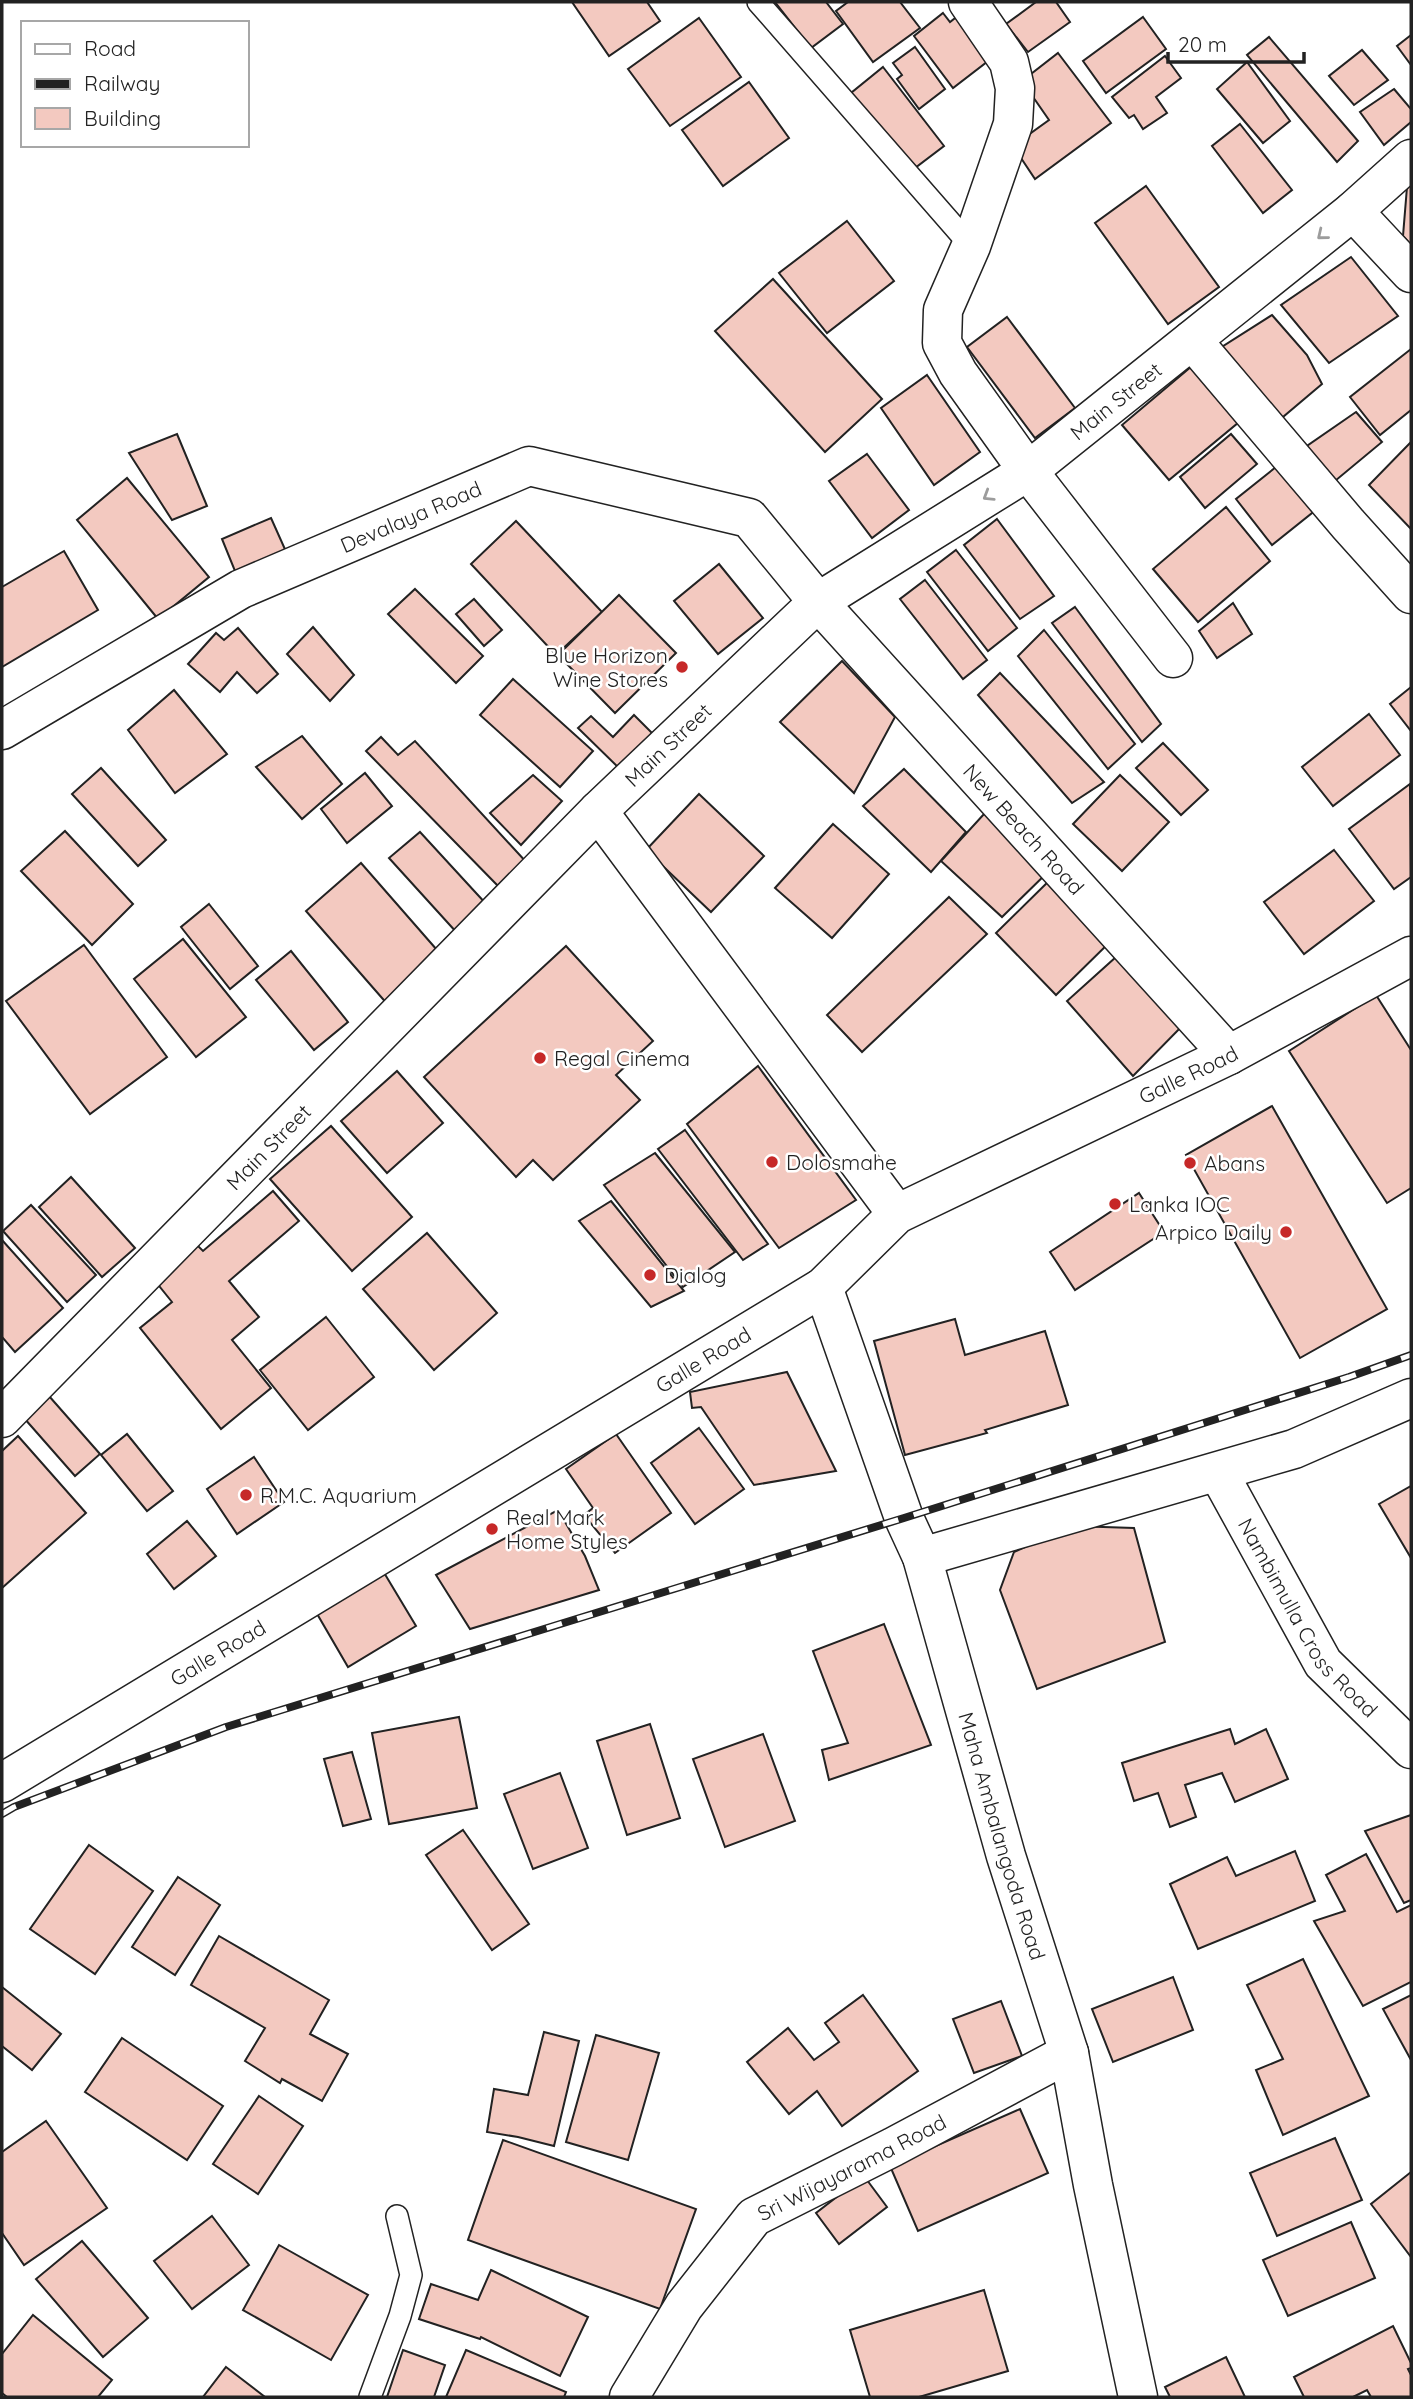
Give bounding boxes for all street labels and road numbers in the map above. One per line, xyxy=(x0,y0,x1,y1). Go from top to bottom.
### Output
street label: Main Street xyxy=(1065,356,1167,445)
street label: Devalaya Road xyxy=(336,475,485,558)
street label: Main Street xyxy=(619,697,717,792)
street label: New Beach Road xyxy=(958,758,1090,900)
street label: Galle Road xyxy=(1134,1040,1242,1109)
street label: Main Street xyxy=(220,1099,316,1195)
street label: Galle Road xyxy=(651,1321,755,1398)
street label: Nambimulla Cross Road xyxy=(1233,1513,1383,1722)
street label: Galle Road xyxy=(165,1614,270,1691)
street label: Maha Ambalangoda Road xyxy=(953,1709,1051,1963)
street label: Sri Wijayarama Road xyxy=(753,2108,950,2226)

